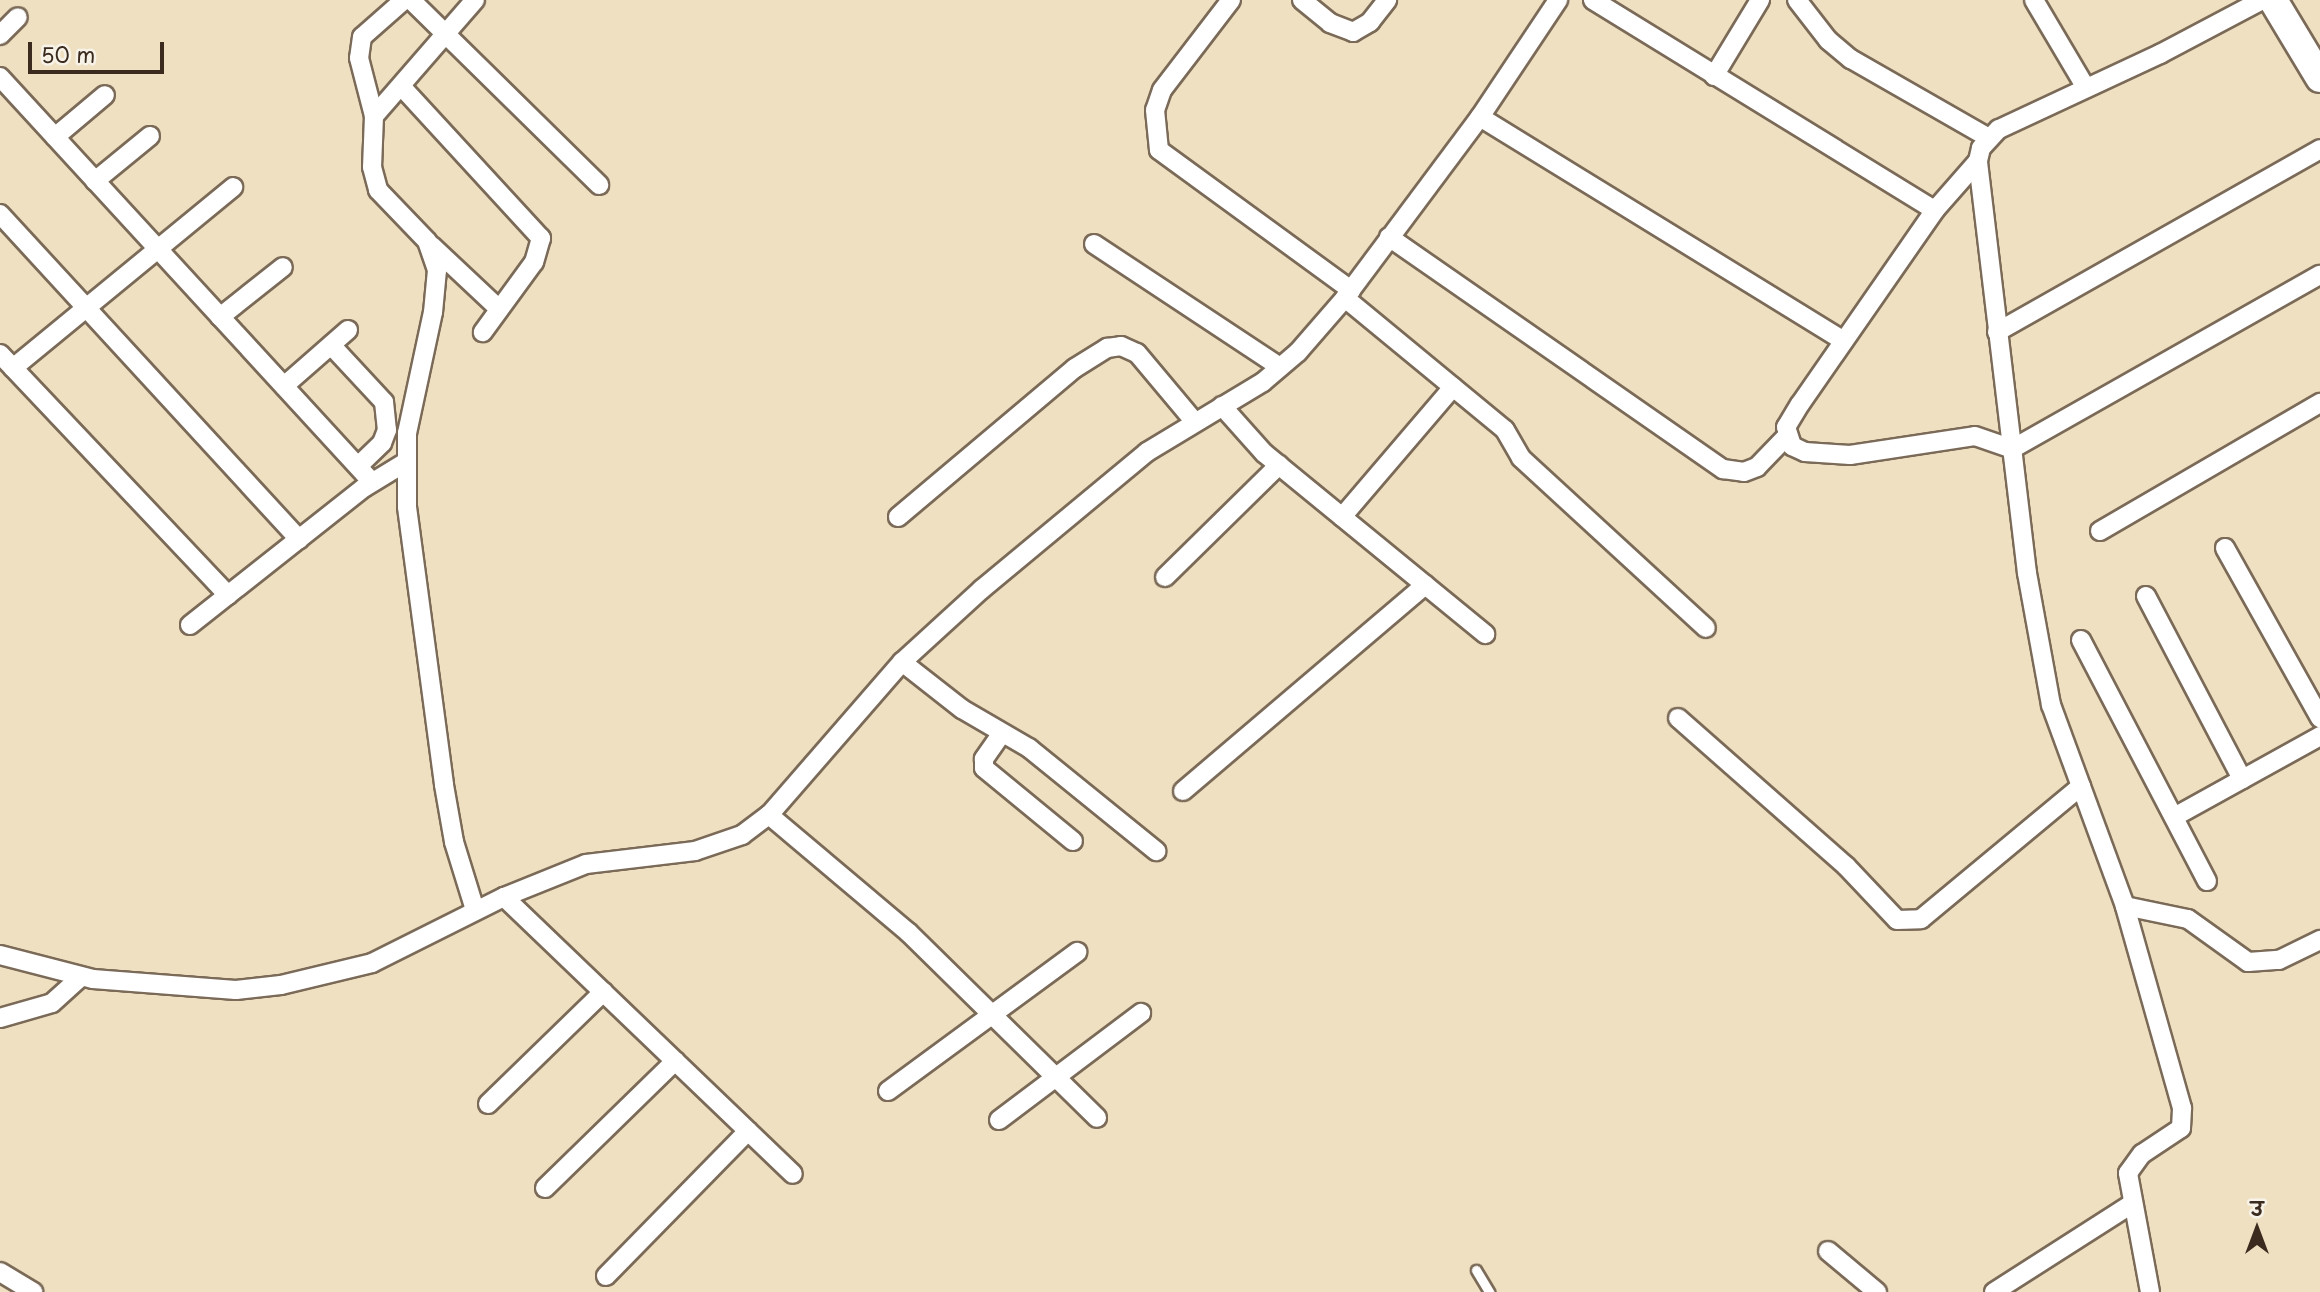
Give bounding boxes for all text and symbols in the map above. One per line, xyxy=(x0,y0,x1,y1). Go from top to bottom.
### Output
scale bar xyxy=(32,28,168,72)
text: 50 m xyxy=(41,38,95,70)
north arrow xyxy=(2222,1194,2292,1264)
text: उ xyxy=(2251,1194,2263,1222)

